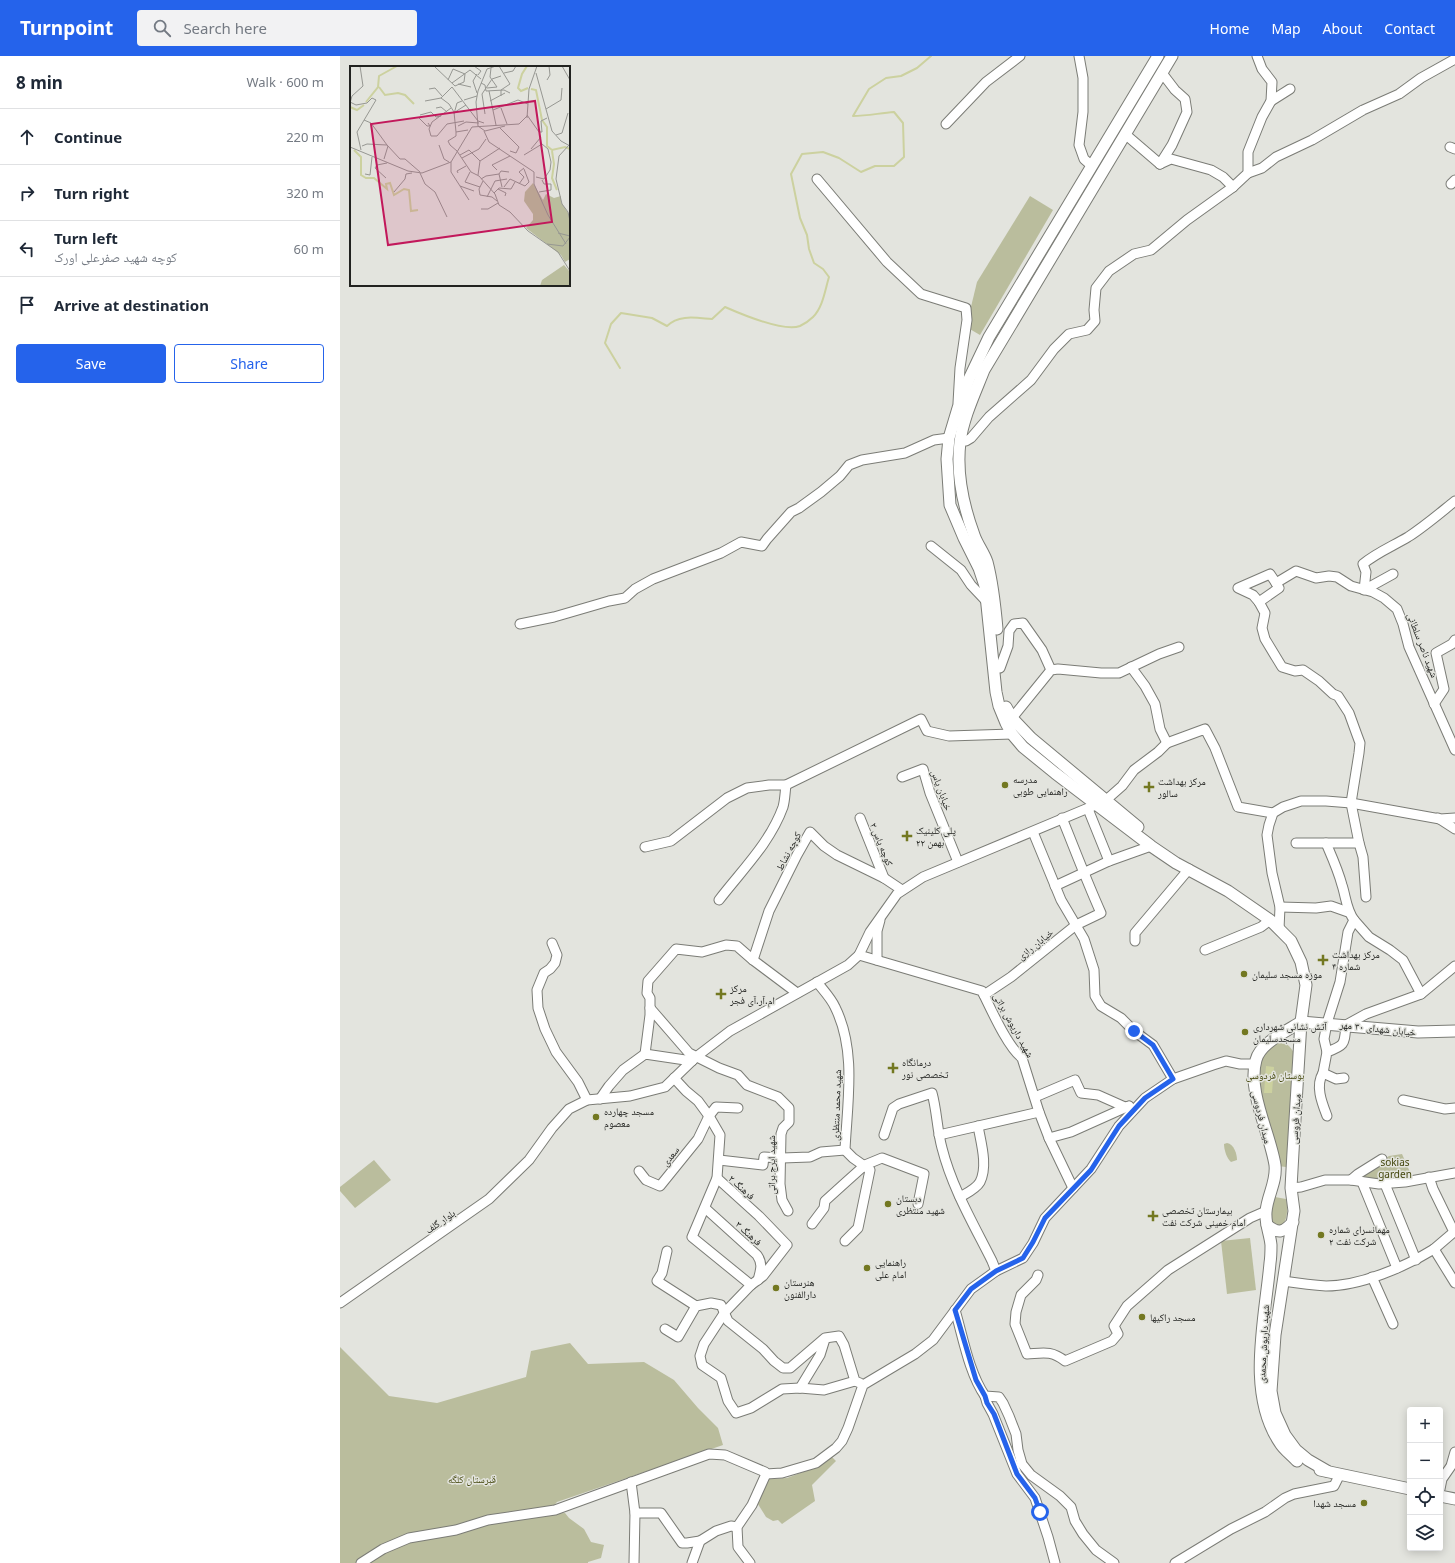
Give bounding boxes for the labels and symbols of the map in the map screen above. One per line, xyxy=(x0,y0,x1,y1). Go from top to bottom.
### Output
inset map xyxy=(350,66,570,286)
street label: شهید ناصر سلطانی xyxy=(1404,610,1442,680)
street label: خیابان یاس xyxy=(928,768,956,813)
place label: مدرسه راهنمایی طوبی xyxy=(1013,772,1068,798)
place label: مرکز بهداشت سالور xyxy=(1157,774,1206,800)
marker: مدرسه راهنمایی طوبی xyxy=(1000,780,1010,790)
marker: مرکز بهداشت سالور xyxy=(1143,781,1155,793)
street label: کوچه یاس ۲ xyxy=(867,820,897,868)
place label: پلی کلینیک ۲۲ بهمن xyxy=(916,823,956,849)
street label: کوچه نشاط xyxy=(772,829,804,873)
marker: پلی کلینیک ۲۲ بهمن xyxy=(901,830,913,842)
street label: خیابان رازی xyxy=(1014,925,1056,963)
place label: مرکز بهداشت شماره ۴ xyxy=(1332,947,1380,973)
marker: مرکز بهداشت شماره ۴ xyxy=(1317,954,1329,966)
place label: موزه مسجد سلیمان xyxy=(1252,967,1323,981)
marker: موزه مسجد سلیمان xyxy=(1239,969,1249,979)
place label: مرکز ام.آر.آی فجر xyxy=(729,981,775,1008)
marker: مرکز ام.آر.آی فجر xyxy=(715,988,727,1000)
street label: شهید داریوش براتی xyxy=(990,990,1038,1060)
street label: خیابان شهدای ۳۰ مهر xyxy=(1338,1017,1417,1039)
place label: آتش نشانی شهرداری مسجدسلیمان xyxy=(1253,1019,1327,1045)
route end xyxy=(1125,1022,1143,1040)
marker: آتش نشانی شهرداری مسجدسلیمان xyxy=(1240,1027,1250,1037)
place label: درمانگاه تخصصی نور xyxy=(901,1055,948,1081)
marker: درمانگاه تخصصی نور xyxy=(887,1062,899,1074)
park label: بوستان فردوسی xyxy=(1245,1068,1305,1082)
street label: شهید محمد منتظری xyxy=(828,1069,844,1141)
street label: میدان فردوسی xyxy=(1249,1089,1275,1145)
street label: میدان فروسی xyxy=(1286,1093,1304,1144)
place label: مسجد چهارده معصوم xyxy=(604,1104,654,1131)
marker: مسجد چهارده معصوم xyxy=(591,1112,601,1122)
street label: شهید ایرج براتی xyxy=(764,1135,778,1195)
street label: سعدی xyxy=(658,1143,682,1169)
park label: sokias garden xyxy=(1378,1155,1412,1181)
street label: فرهنگ ۲ xyxy=(726,1171,758,1203)
place label: دبستان شهید منتظری xyxy=(896,1191,945,1217)
marker: دبستان شهید منتظری xyxy=(883,1199,893,1209)
place label: بیمارستان تخصصی امام خمینی شرکت نفت xyxy=(1162,1203,1246,1230)
street label: بلوار گلف xyxy=(422,1206,458,1236)
marker: بیمارستان تخصصی امام خمینی شرکت نفت xyxy=(1147,1210,1159,1222)
street label: فرهنگ ۳ xyxy=(733,1217,765,1249)
place label: مهمانسرای شماره ۲ شرکت نفت xyxy=(1329,1222,1390,1248)
marker: مهمانسرای شماره ۲ شرکت نفت xyxy=(1316,1230,1326,1240)
place label: راهنمایی امام علی xyxy=(875,1255,906,1282)
marker: راهنمایی امام علی xyxy=(862,1263,872,1273)
place label: هنرستان دارالفنون xyxy=(784,1275,816,1301)
marker: هنرستان دارالفنون xyxy=(771,1283,781,1293)
street label: شهید داریوش محمدی xyxy=(1254,1304,1272,1384)
place label: مسجد راکیها xyxy=(1150,1310,1196,1324)
marker: مسجد راکیها xyxy=(1137,1312,1147,1322)
park label: قبرستان کلگه xyxy=(448,1472,496,1486)
place label: مسجد شهدا xyxy=(1313,1496,1356,1510)
marker: مسجد شهدا xyxy=(1359,1498,1369,1508)
route start xyxy=(1031,1503,1049,1521)

